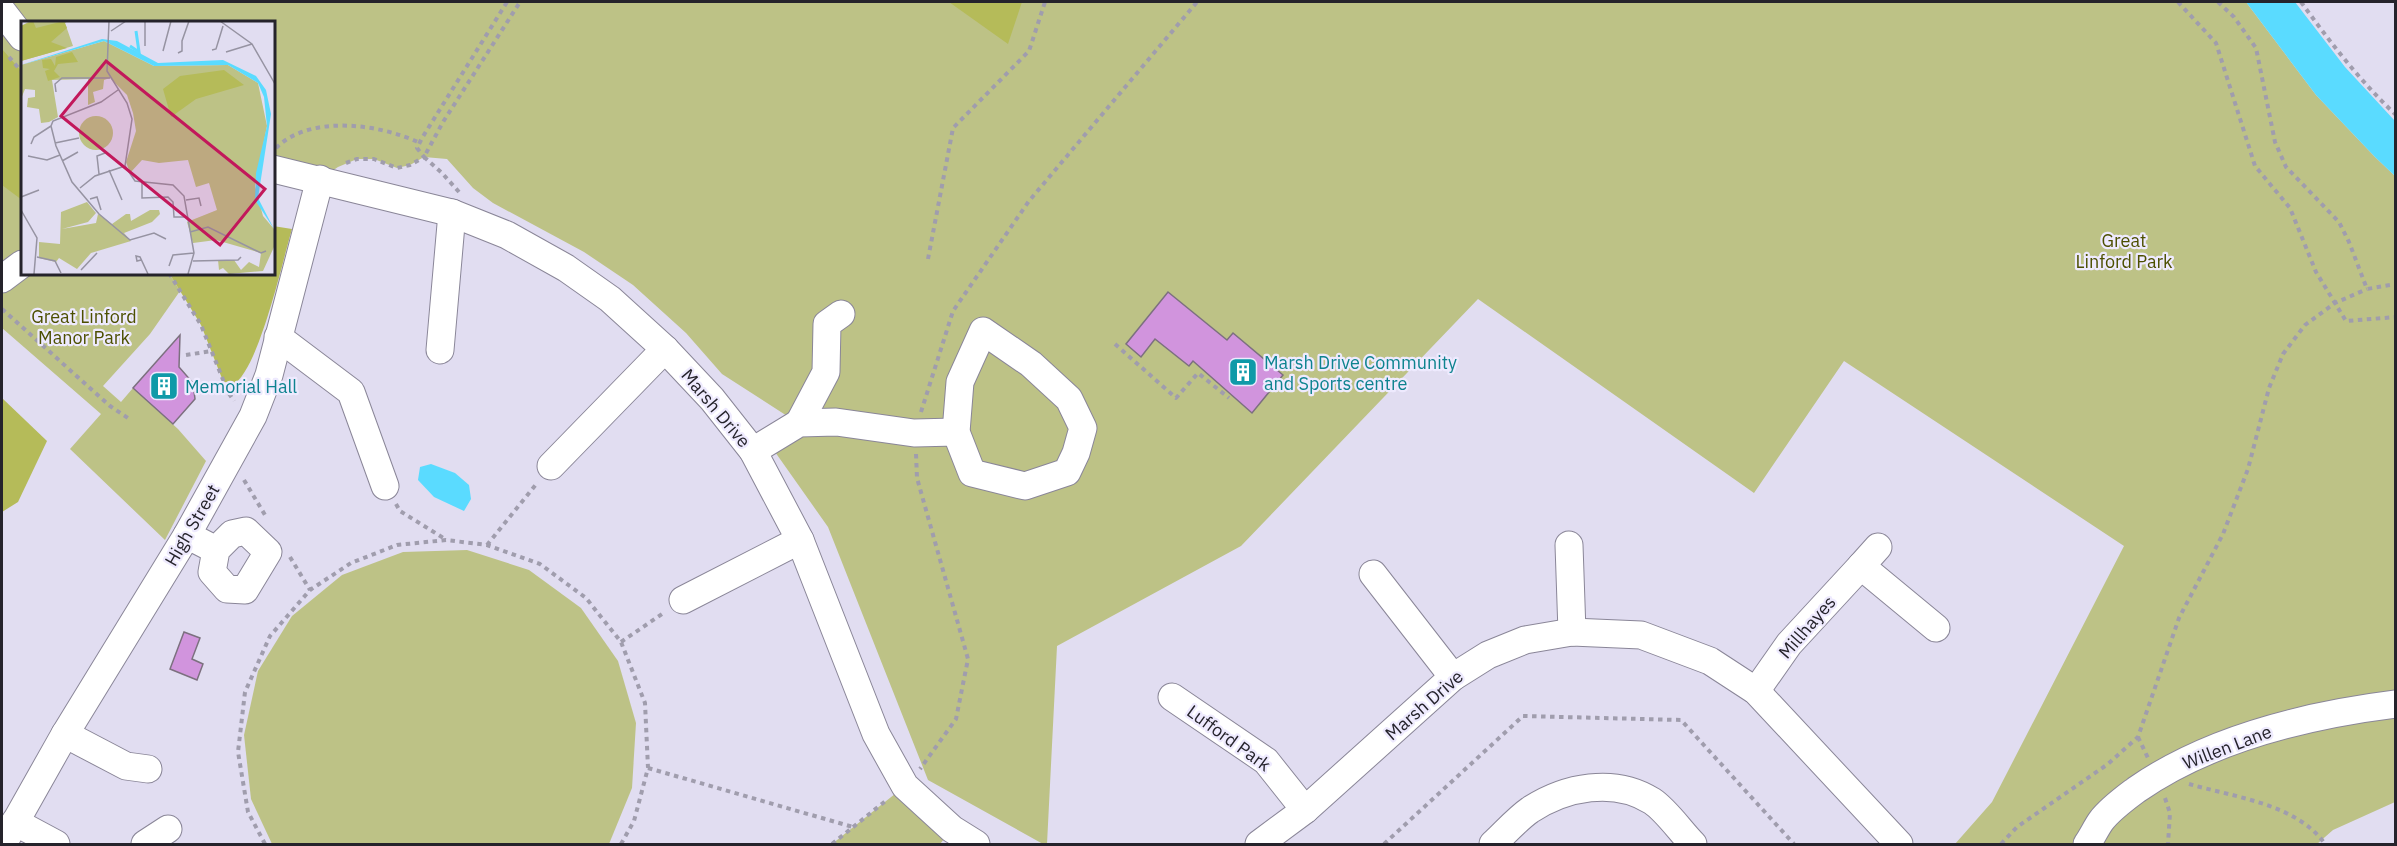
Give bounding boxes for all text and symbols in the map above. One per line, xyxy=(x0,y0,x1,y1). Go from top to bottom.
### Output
inset map xyxy=(21,21,274,274)
park label: Great Linford Park xyxy=(2075,229,2173,273)
park label: Great Linford Manor Park xyxy=(31,305,137,349)
place label: Marsh Drive Community and Sports centre xyxy=(1264,351,1457,395)
building icon: Marsh Drive Community and Sports centre xyxy=(1227,356,1259,388)
street label: Marsh Drive xyxy=(676,364,756,452)
building icon: Memorial Hall xyxy=(148,370,180,402)
place label: Memorial Hall xyxy=(185,375,297,398)
street label: High Street xyxy=(159,480,225,570)
street label: Millhayes xyxy=(1773,591,1841,663)
street label: Marsh Drive xyxy=(1380,665,1468,745)
street label: Lufford Park xyxy=(1182,700,1276,777)
street label: Willen Lane xyxy=(2179,720,2275,774)

